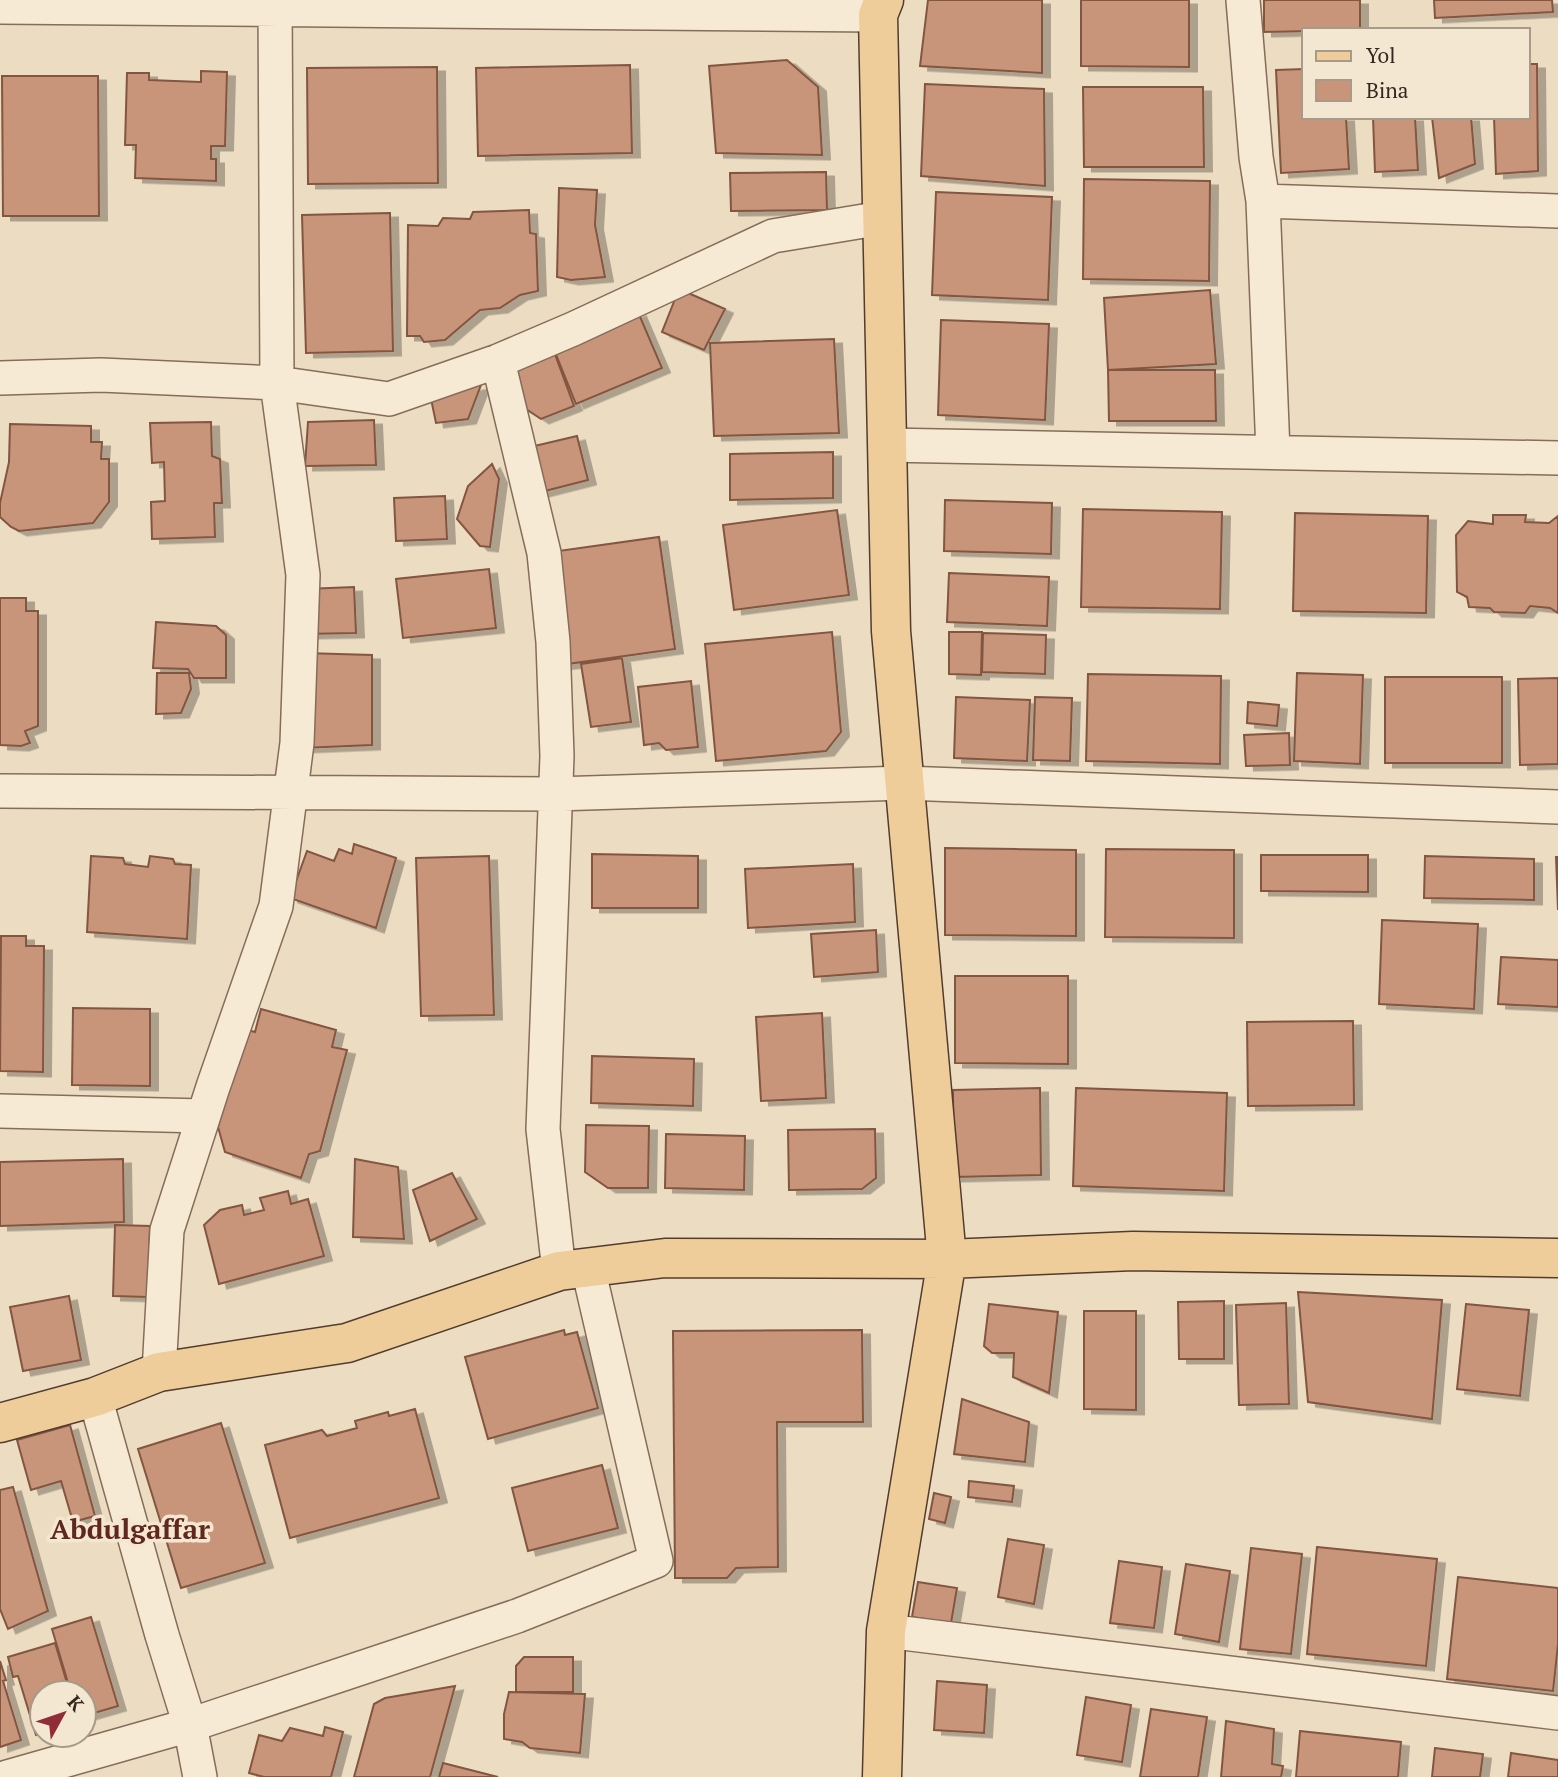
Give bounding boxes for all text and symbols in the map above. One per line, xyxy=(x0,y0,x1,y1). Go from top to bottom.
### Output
legend xyxy=(1302,28,1530,119)
text: Yol xyxy=(1366,41,1396,69)
text: Bina xyxy=(1366,76,1409,104)
district label: Abdulgaffar xyxy=(50,1510,210,1547)
north arrow xyxy=(28,1679,98,1749)
text: K xyxy=(62,1690,91,1716)

